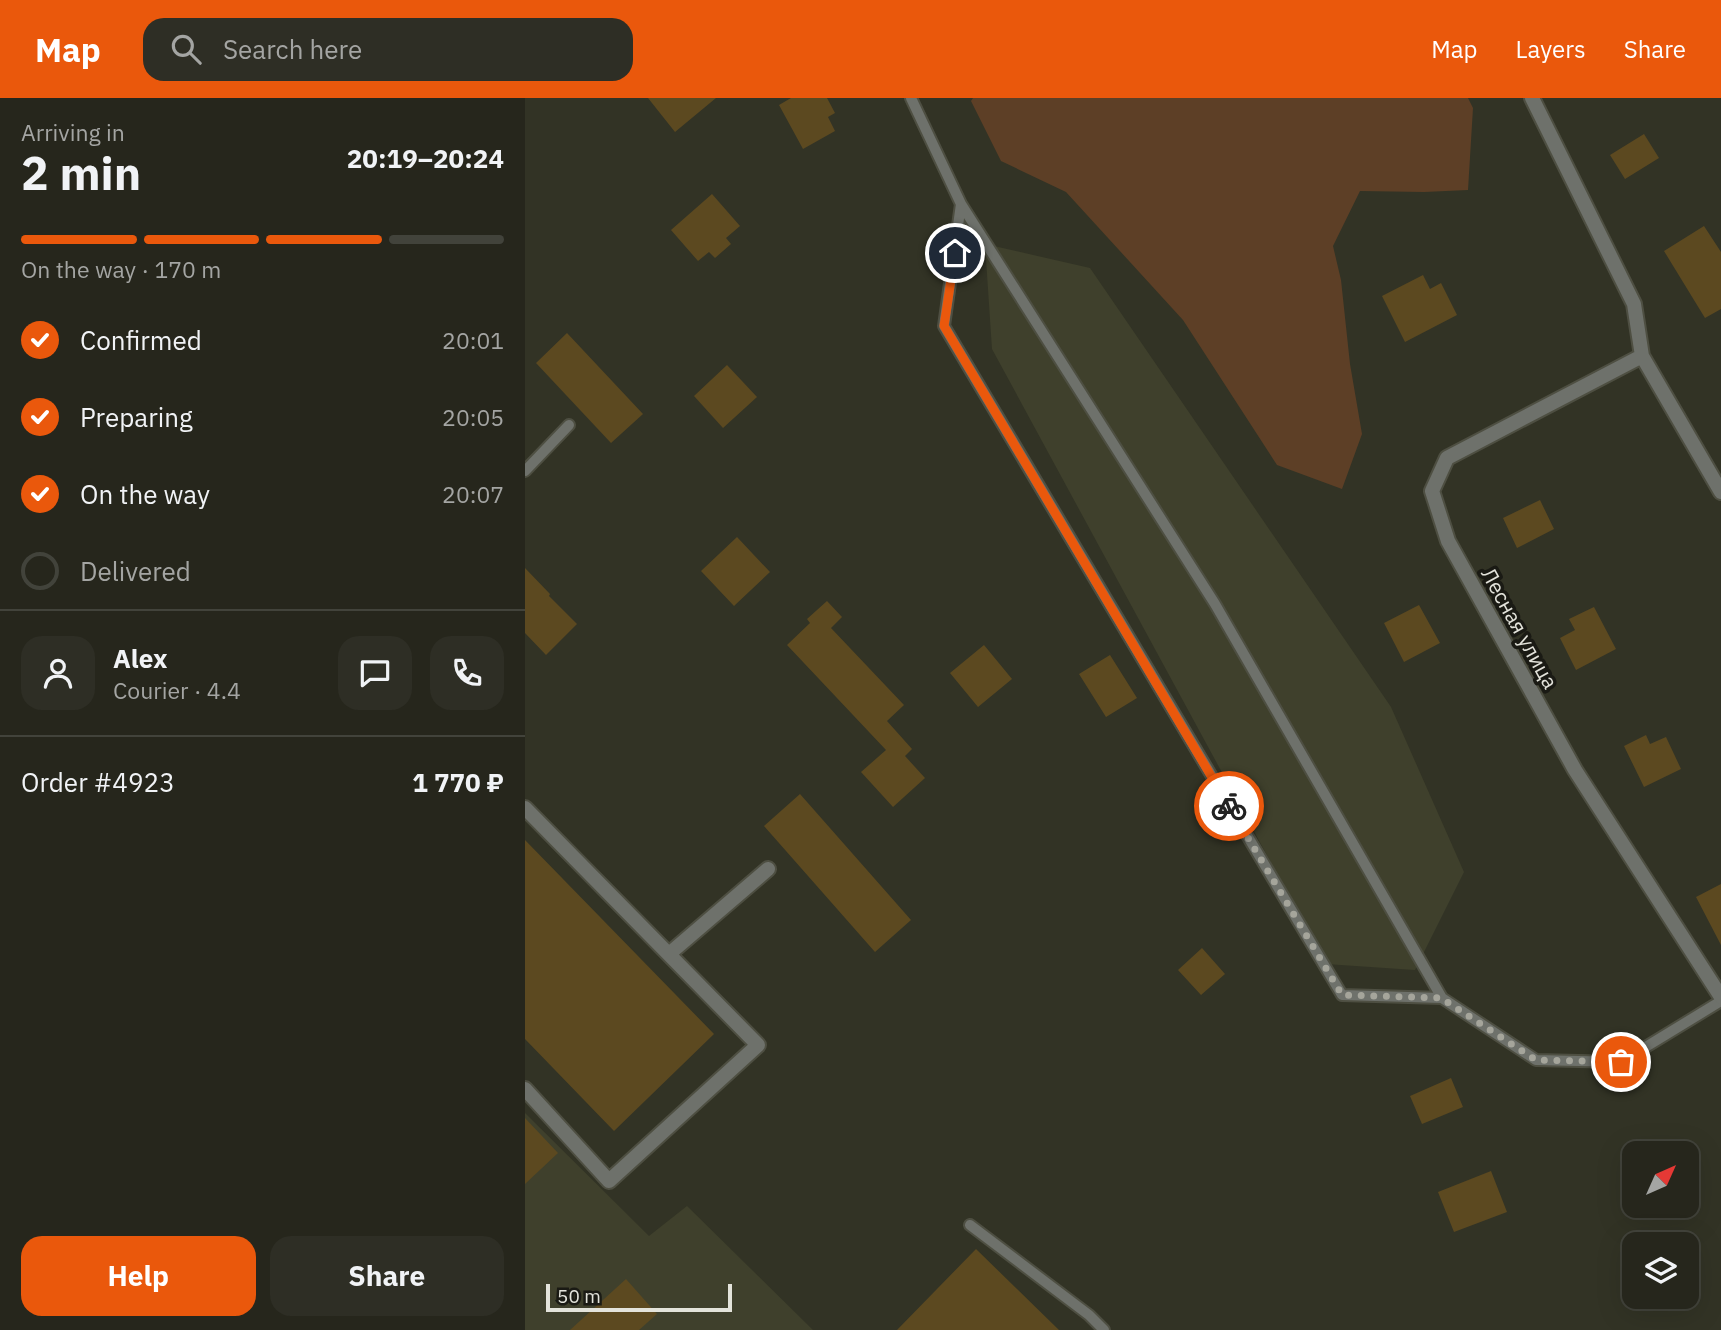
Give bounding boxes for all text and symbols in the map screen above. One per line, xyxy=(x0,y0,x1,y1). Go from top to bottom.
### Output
search box xyxy=(143,18,633,81)
text: Map xyxy=(35,28,101,71)
icon: search xyxy=(167,30,205,68)
text: Search here xyxy=(223,32,362,66)
text: Map xyxy=(1431,33,1478,65)
text: Layers xyxy=(1516,33,1586,65)
text: Share xyxy=(1624,33,1686,65)
text: Arriving in xyxy=(21,117,125,147)
text: 20:19–20:24 xyxy=(347,141,504,175)
text: 2 min xyxy=(21,143,141,203)
pin xyxy=(925,223,985,283)
icon: home xyxy=(936,234,974,272)
text: On the way · 170 m xyxy=(21,254,221,284)
icon: check xyxy=(21,321,59,359)
text: Confirmed xyxy=(80,323,202,357)
text: 20:01 xyxy=(442,325,504,355)
icon: check xyxy=(21,398,59,436)
text: Preparing xyxy=(80,400,193,434)
text: 20:05 xyxy=(442,402,504,432)
icon: check xyxy=(21,475,59,513)
text: On the way xyxy=(80,477,210,511)
text: 20:07 xyxy=(442,479,504,509)
text: Delivered xyxy=(80,554,191,588)
street label: Лесная улица xyxy=(1475,562,1565,694)
button: person xyxy=(21,636,95,710)
button: chat xyxy=(338,636,412,710)
button: phone xyxy=(430,636,504,710)
text: Alex xyxy=(113,641,167,675)
text: Courier · 4.4 xyxy=(113,675,241,705)
text: Order #4923 xyxy=(21,765,175,799)
text: 1 770 ₽ xyxy=(412,765,504,799)
courier xyxy=(1194,771,1264,841)
icon: bike xyxy=(1210,787,1248,825)
pin xyxy=(1591,1032,1651,1092)
icon: bag xyxy=(1602,1043,1640,1081)
north arrow xyxy=(1622,1141,1699,1218)
map controls xyxy=(1622,1141,1699,1309)
button: layers xyxy=(1622,1232,1699,1309)
button: Help xyxy=(21,1236,256,1316)
button: Share xyxy=(270,1236,504,1316)
scale bar xyxy=(546,1281,731,1313)
text: 50 m xyxy=(557,1284,601,1308)

